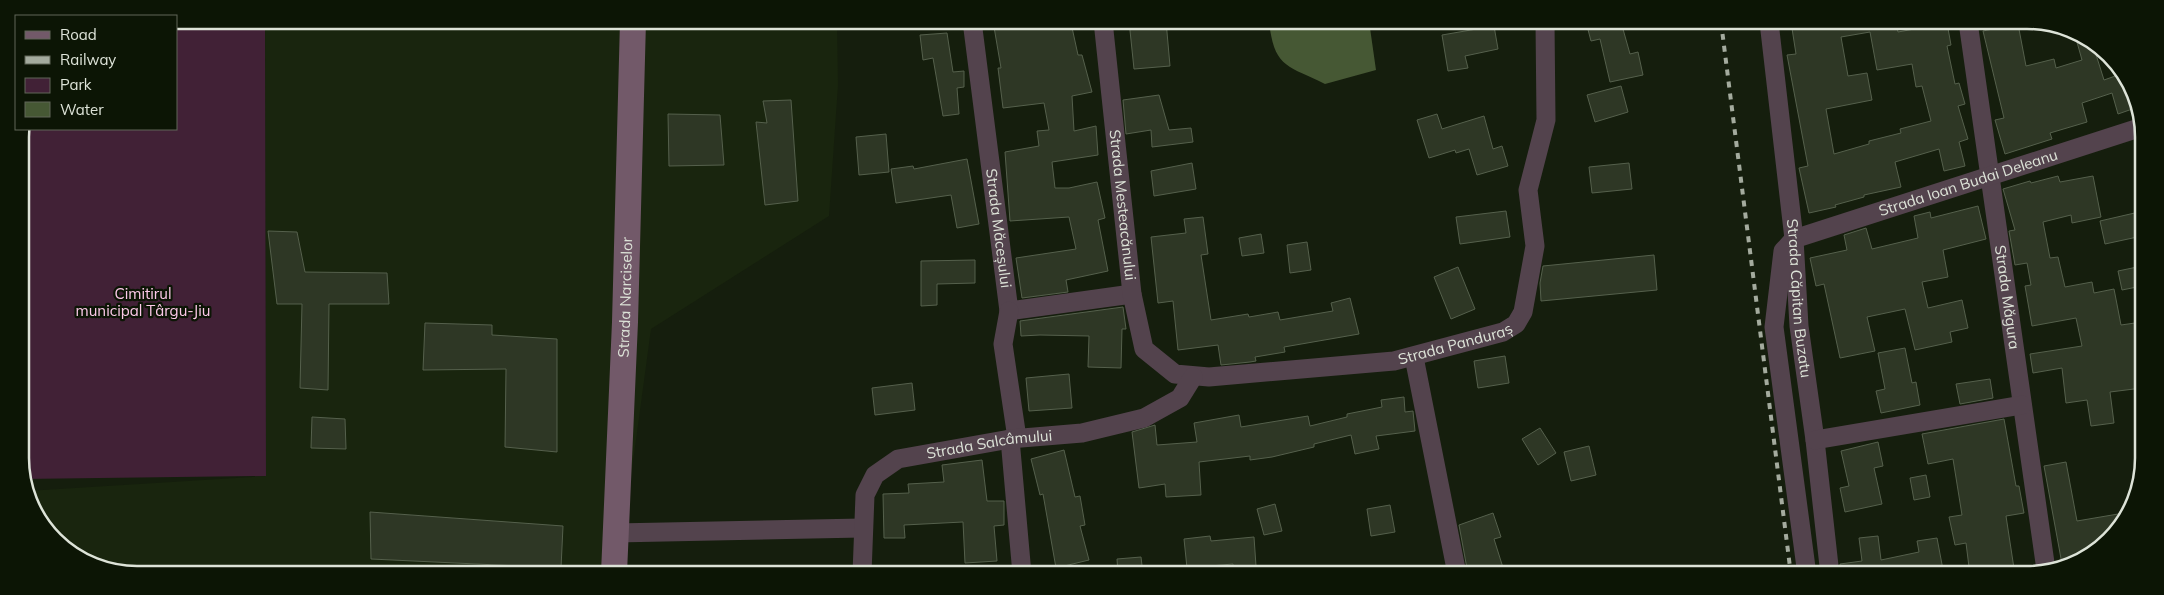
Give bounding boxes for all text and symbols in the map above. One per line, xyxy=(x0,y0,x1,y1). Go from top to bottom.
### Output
legend xyxy=(15,15,178,130)
text: Road xyxy=(60,25,97,44)
text: Railway xyxy=(60,50,116,69)
text: Park xyxy=(60,75,92,94)
text: Water xyxy=(60,100,104,119)
street label: Strada Mesteacănului xyxy=(1106,129,1140,281)
street label: Strada Ioan Budai Deleanu xyxy=(1876,145,2060,220)
street label: Strada Măceșului xyxy=(982,167,1016,289)
street label: Strada Căpitan Buzatu xyxy=(1783,218,1816,379)
street label: Strada Narciselor xyxy=(613,236,636,358)
street label: Strada Măgura xyxy=(1991,244,2024,350)
park label: Cimitirul municipal Târgu-Jiu xyxy=(76,284,210,320)
street label: Strada Panduraș xyxy=(1396,318,1516,368)
street label: Strada Salcâmului xyxy=(925,426,1053,463)

